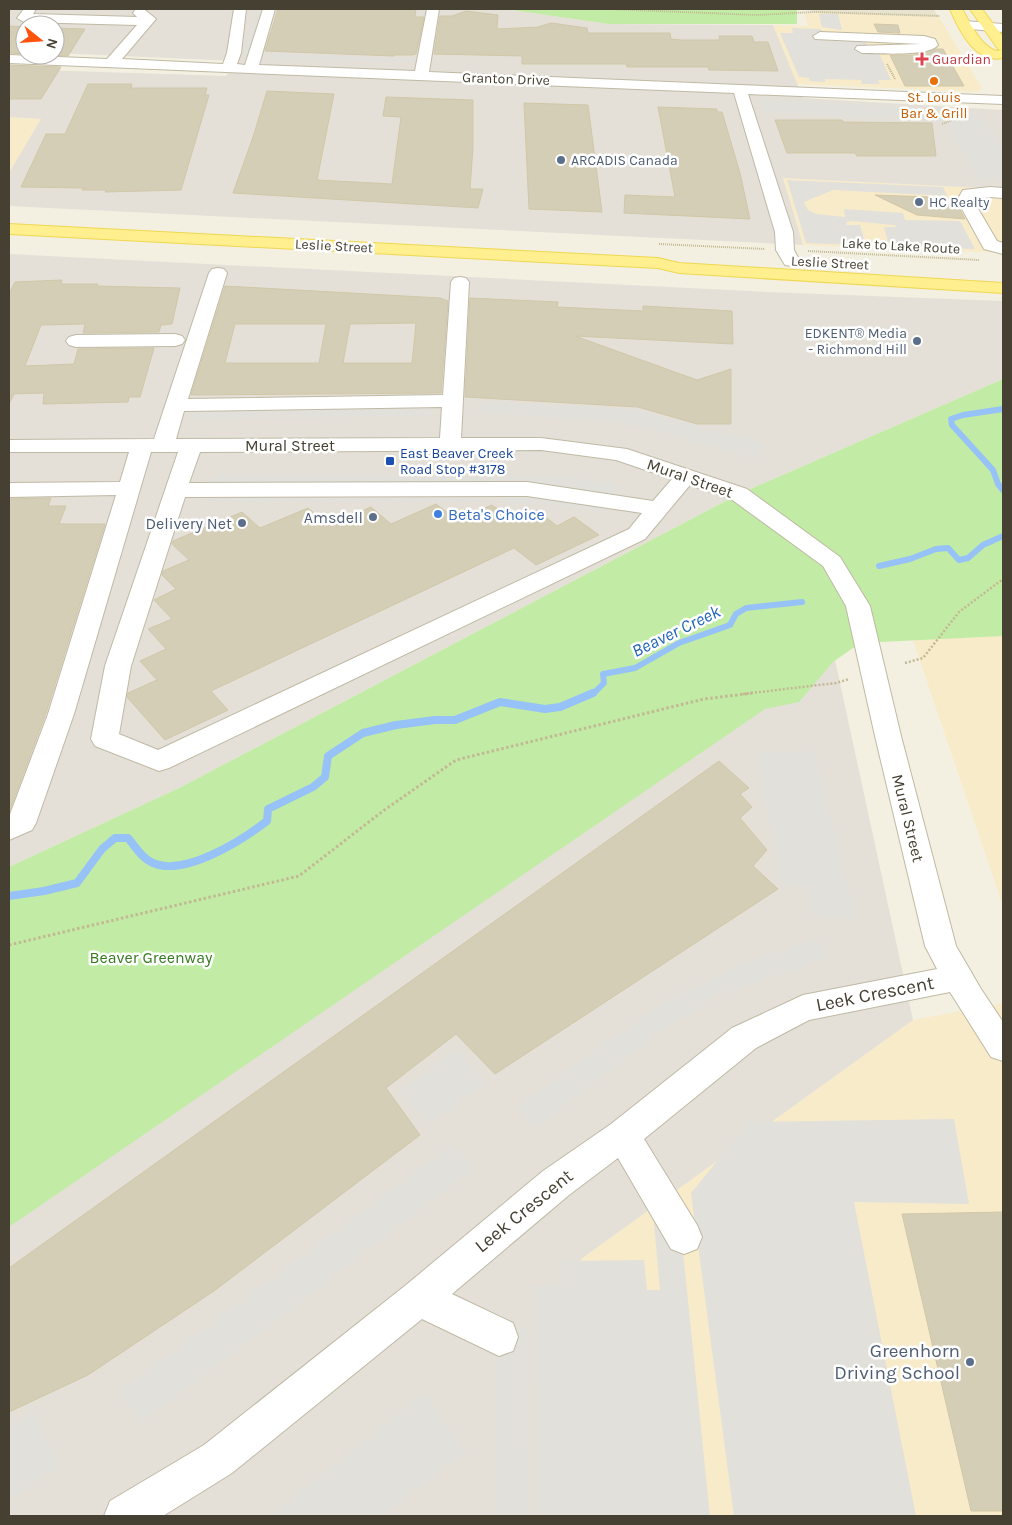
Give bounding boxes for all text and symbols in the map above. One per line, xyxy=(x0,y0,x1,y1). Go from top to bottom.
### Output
north arrow xyxy=(15,15,65,65)
text: N xyxy=(42,36,62,51)
place label: Guardian xyxy=(932,51,991,68)
marker: Guardian xyxy=(916,53,928,65)
street label: Granton Drive xyxy=(462,69,550,89)
marker: St. Louis Bar & Grill xyxy=(928,75,940,87)
place label: St. Louis Bar & Grill xyxy=(900,89,968,122)
place label: ARCADIS Canada xyxy=(571,152,678,169)
marker: ARCADIS Canada xyxy=(555,154,567,166)
place label: HC Realty xyxy=(929,194,990,211)
marker: HC Realty xyxy=(913,196,925,208)
street label: Lake to Lake Route xyxy=(841,234,961,258)
street label: Leslie Street xyxy=(295,235,373,257)
street label: Leslie Street xyxy=(791,252,869,274)
place label: EDKENT® Media - Richmond Hill xyxy=(805,325,907,358)
marker: EDKENT® Media - Richmond Hill xyxy=(911,335,923,347)
street label: Mural Street xyxy=(245,436,335,455)
place label: East Beaver Creek Road Stop #3178 xyxy=(400,445,514,478)
street label: Mural Street xyxy=(644,454,736,502)
marker: East Beaver Creek Road Stop #3178 xyxy=(384,455,396,467)
place label: Beta's Choice xyxy=(448,505,545,524)
place label: Amsdell xyxy=(304,508,363,527)
marker: Beta's Choice xyxy=(432,508,444,520)
marker: Amsdell xyxy=(367,511,379,523)
place label: Delivery Net xyxy=(146,514,232,533)
marker: Delivery Net xyxy=(236,517,248,529)
water label: Beaver Creek xyxy=(628,600,725,662)
street label: Mural Street xyxy=(888,772,928,864)
park label: Beaver Greenway xyxy=(90,948,213,967)
street label: Leek Crescent xyxy=(814,972,936,1016)
street label: Leek Crescent xyxy=(470,1165,578,1257)
place label: Greenhorn Driving School xyxy=(834,1340,960,1384)
marker: Greenhorn Driving School xyxy=(964,1356,976,1368)

